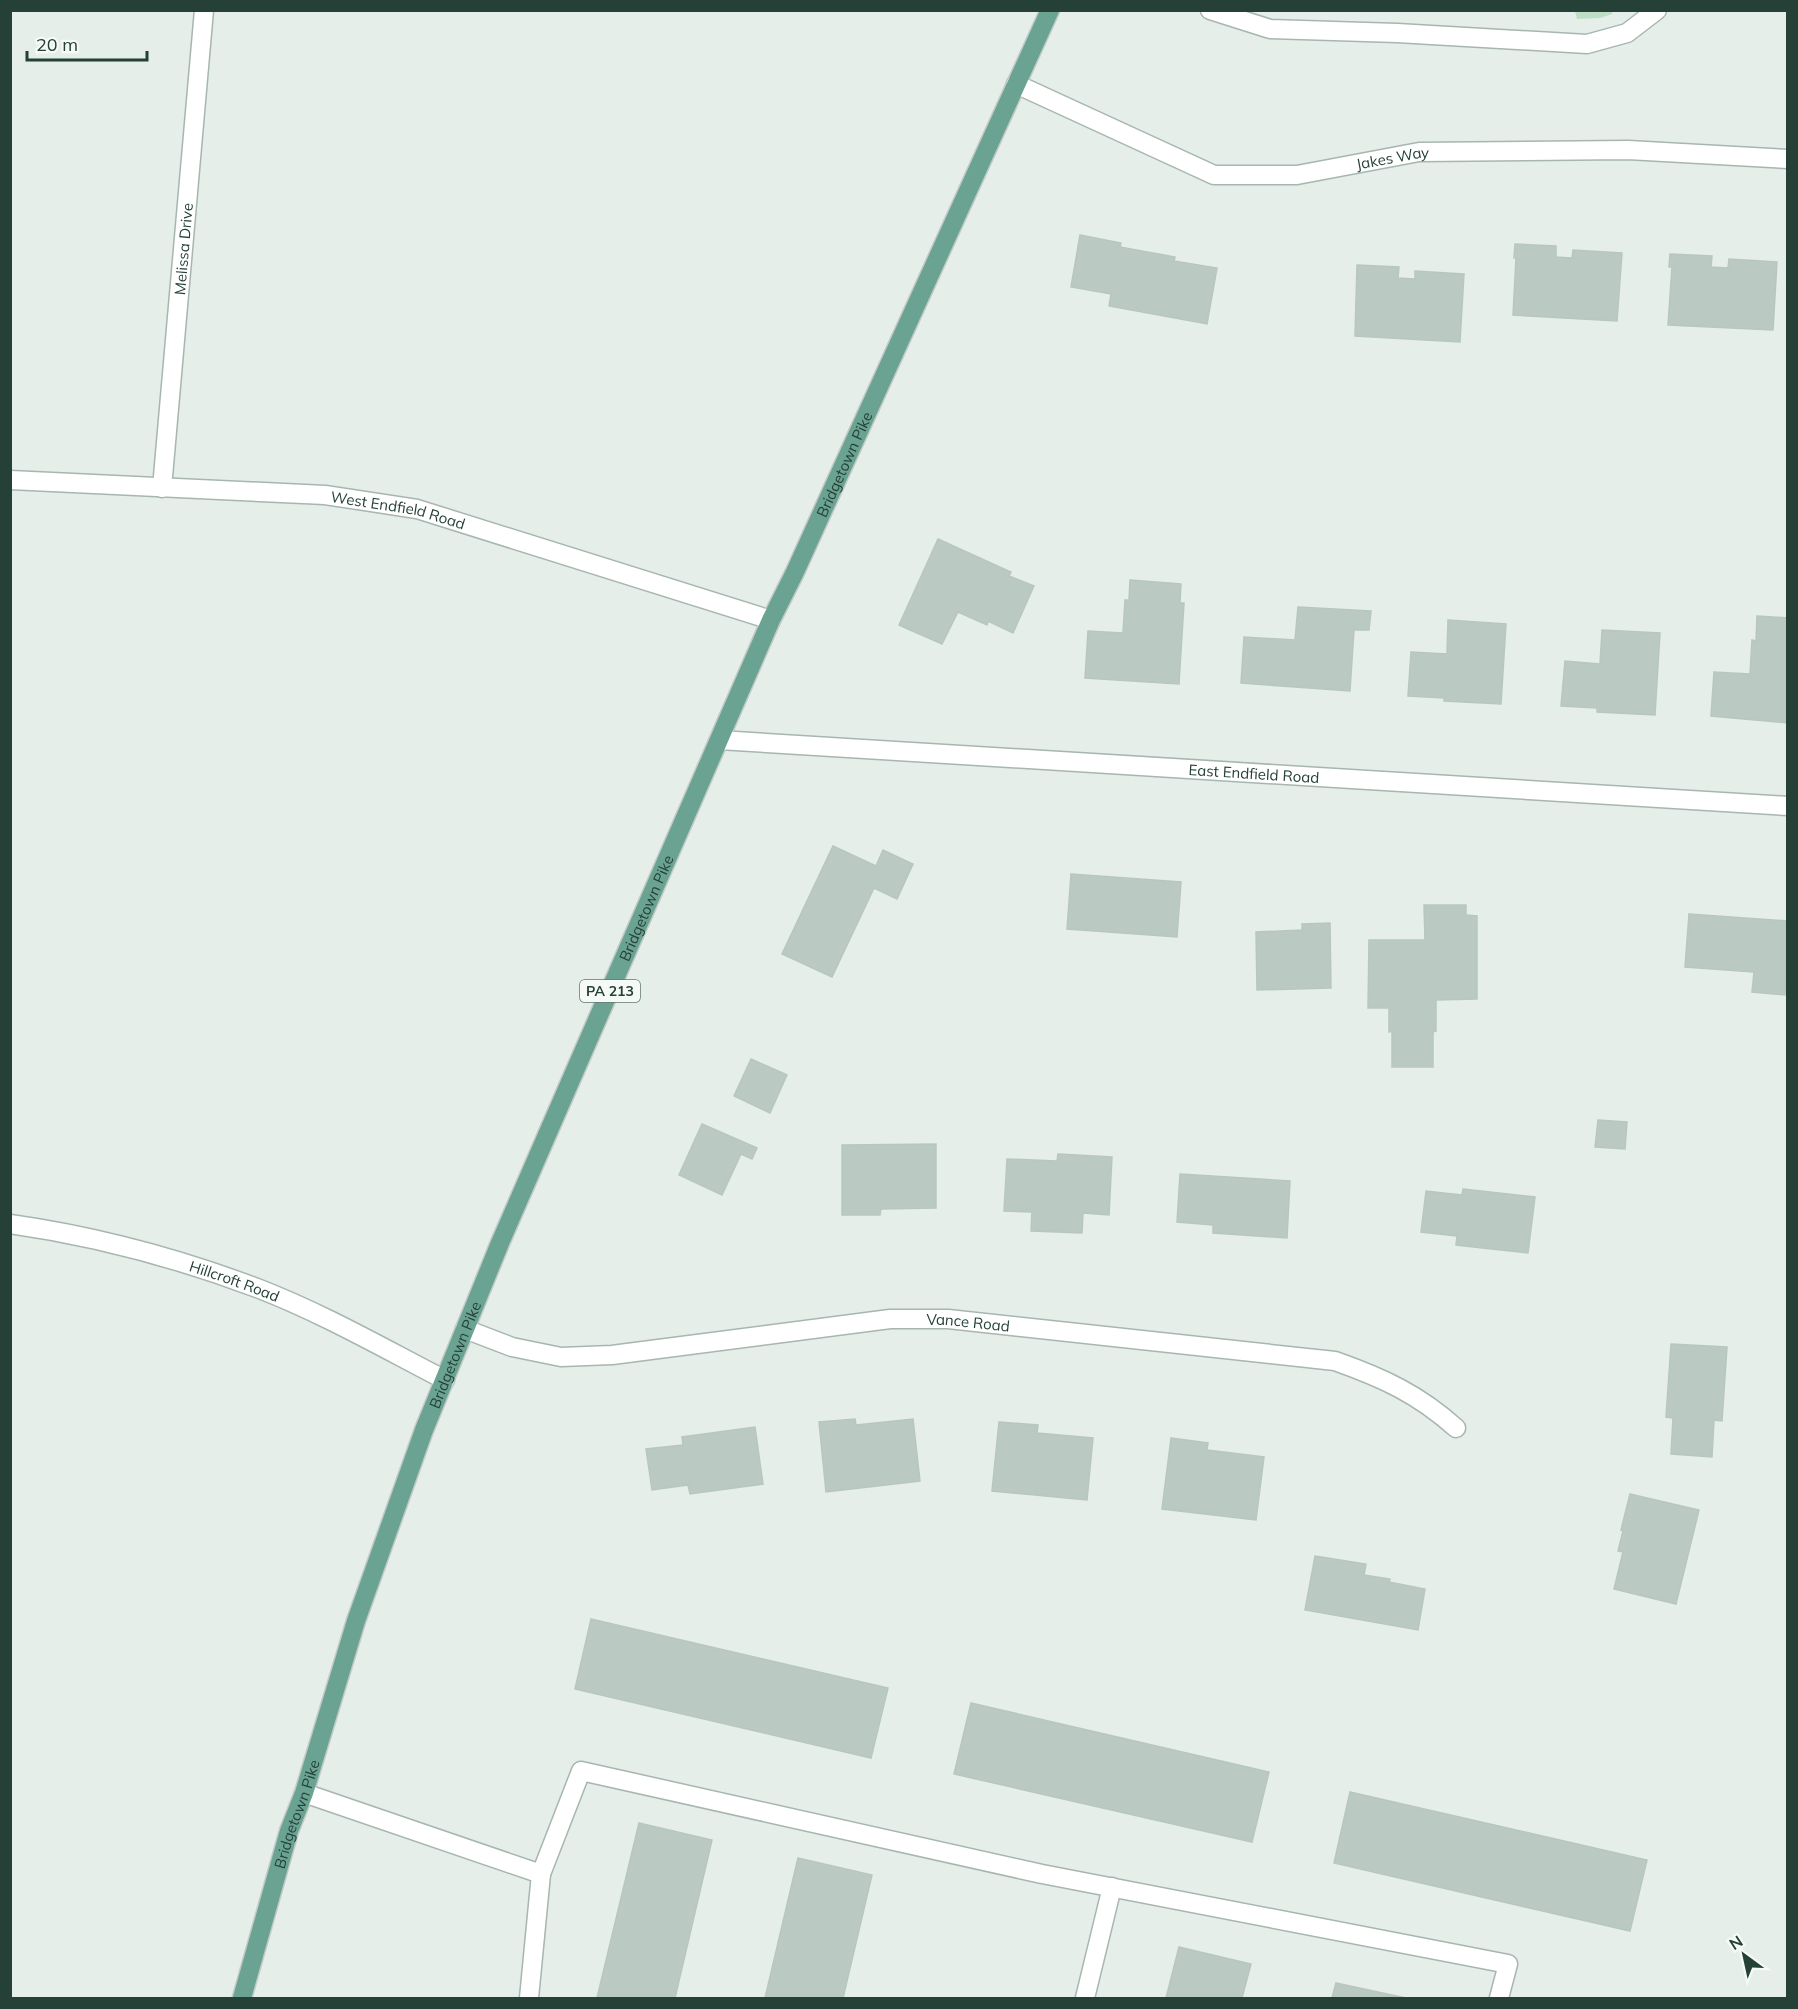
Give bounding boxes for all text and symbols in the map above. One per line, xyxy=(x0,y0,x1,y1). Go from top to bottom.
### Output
scale bar xyxy=(27,24,147,62)
text: 20 m xyxy=(36,33,78,56)
street label: Jakes Way xyxy=(1354,142,1429,173)
street label: Melissa Drive xyxy=(170,202,197,296)
street label: Bridgetown Pike xyxy=(812,408,876,520)
street label: West Endfield Road xyxy=(329,487,468,533)
street label: East Endfield Road xyxy=(1188,760,1320,787)
street label: Bridgetown Pike xyxy=(614,852,677,964)
road number: PA 213 xyxy=(580,980,640,1002)
street label: Hillcroft Road xyxy=(187,1256,282,1306)
street label: Bridgetown Pike xyxy=(424,1298,485,1411)
street label: Vance Road xyxy=(926,1309,1011,1335)
street label: Bridgetown Pike xyxy=(269,1757,323,1871)
north arrow xyxy=(1714,1925,1774,1985)
text: N xyxy=(1725,1931,1746,1954)

